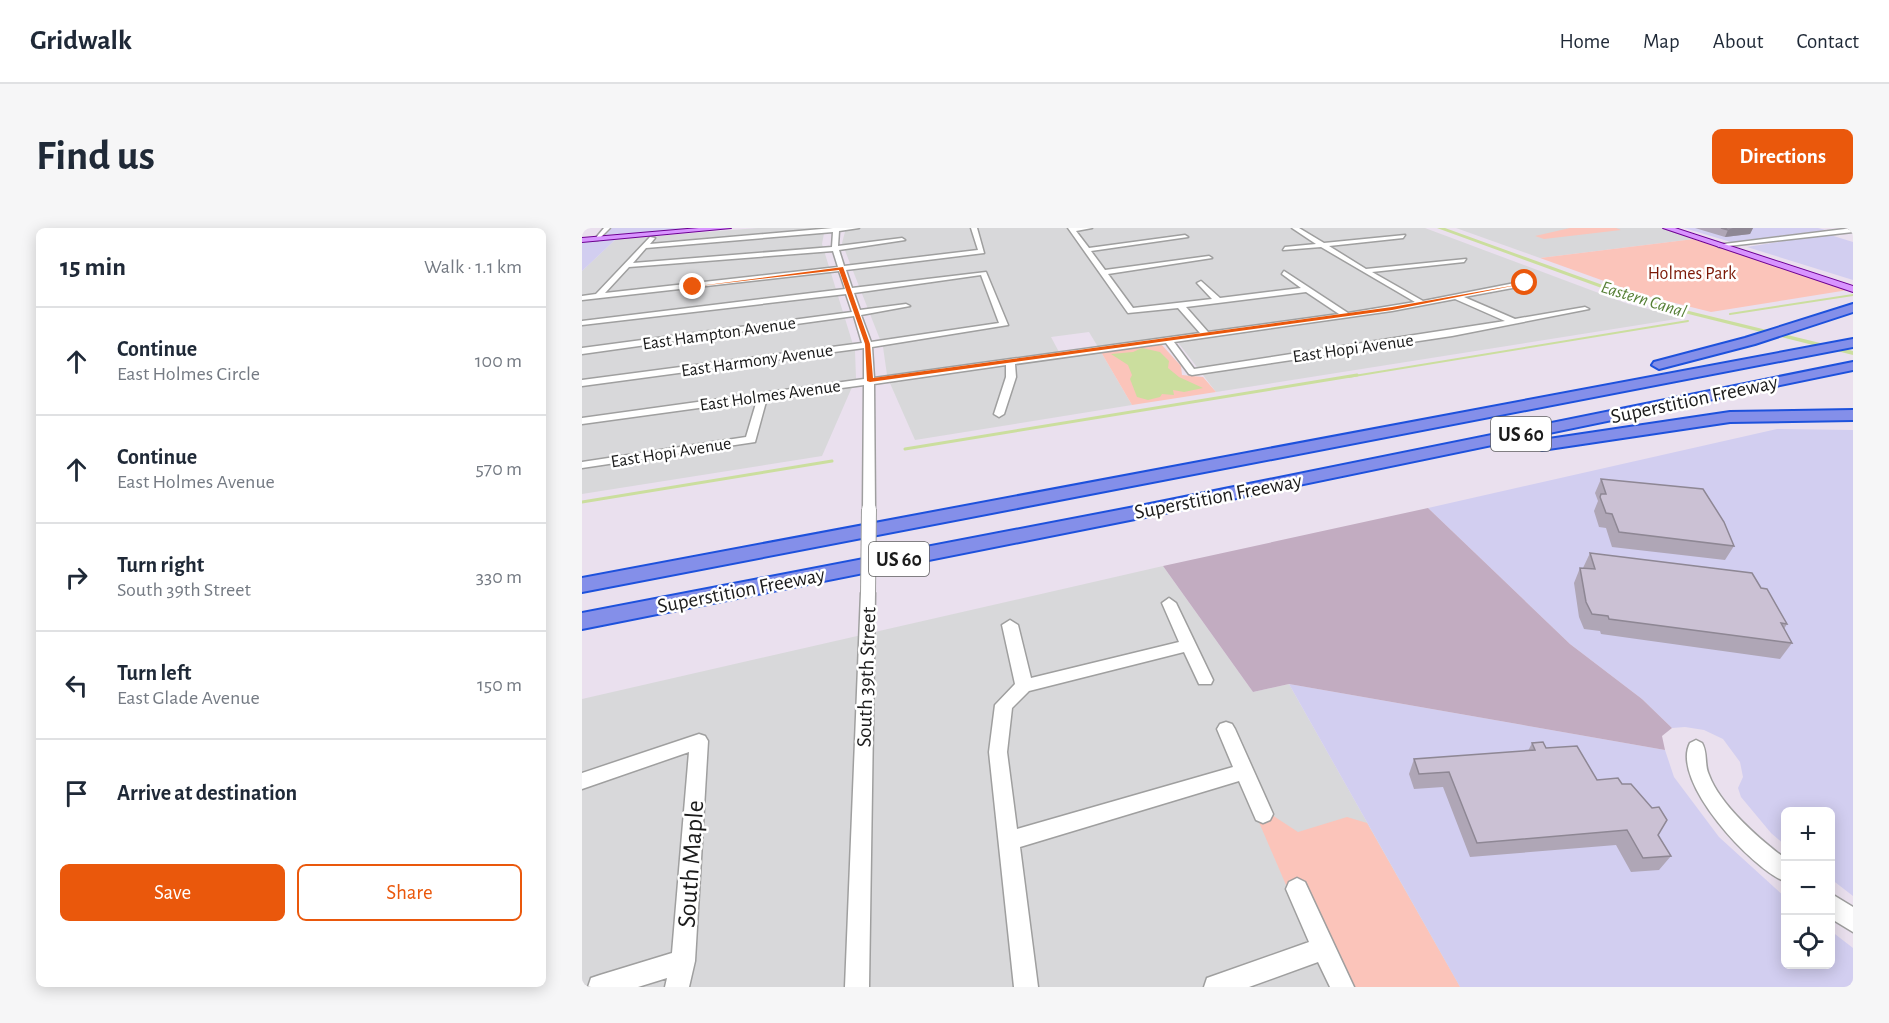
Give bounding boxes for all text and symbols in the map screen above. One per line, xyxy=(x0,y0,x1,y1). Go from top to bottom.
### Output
text: Gridwalk xyxy=(30,27,132,55)
text: Home xyxy=(1559,31,1610,52)
text: Map xyxy=(1643,31,1680,52)
text: About xyxy=(1713,31,1763,52)
text: Contact xyxy=(1796,31,1859,52)
button: Directions xyxy=(1712,129,1853,184)
text: Find us xyxy=(36,135,155,177)
text: 15 min xyxy=(60,254,126,280)
text: Walk · 1.1 km xyxy=(424,257,522,277)
park label: Holmes Park xyxy=(1648,265,1737,283)
route start xyxy=(1511,269,1537,295)
route end xyxy=(679,273,705,299)
water label: Eastern Canal xyxy=(1599,278,1689,321)
street label: East Hampton Avenue xyxy=(641,314,797,354)
street label: East Hopi Avenue xyxy=(1292,332,1415,366)
text: Continue xyxy=(117,338,197,360)
street label: East Harmony Avenue xyxy=(680,341,834,381)
icon: ahead xyxy=(60,345,93,378)
text: 100 m xyxy=(475,351,522,371)
text: East Holmes Circle xyxy=(117,364,260,384)
street label: Superstition Freeway xyxy=(1609,372,1780,427)
street label: East Holmes Avenue xyxy=(699,377,842,415)
road number: US 60 xyxy=(1491,417,1551,451)
street label: East Hopi Avenue xyxy=(610,435,733,471)
text: Continue xyxy=(117,446,197,468)
icon: ahead xyxy=(60,453,93,486)
text: 570 m xyxy=(475,459,522,479)
street label: Superstition Freeway xyxy=(1133,470,1304,523)
text: East Holmes Avenue xyxy=(117,472,275,492)
road number: US 60 xyxy=(869,542,929,576)
text: Turn right xyxy=(117,554,204,576)
icon: right xyxy=(60,561,93,594)
street label: Superstition Freeway xyxy=(656,564,827,617)
text: 330 m xyxy=(476,567,522,587)
text: South 39th Street xyxy=(117,580,251,600)
street label: South 39th Street xyxy=(854,606,879,748)
text: Turn left xyxy=(117,662,191,684)
icon: left xyxy=(60,669,93,702)
text: 150 m xyxy=(477,675,522,695)
text: East Glade Avenue xyxy=(117,688,260,708)
icon: arrive xyxy=(60,777,93,810)
text: Arrive at destination xyxy=(117,782,297,804)
street label: South Maple xyxy=(674,799,708,929)
map controls xyxy=(1781,807,1835,969)
button: + xyxy=(1781,807,1835,861)
button: − xyxy=(1781,861,1835,915)
button: Save xyxy=(60,864,285,921)
button: Share xyxy=(297,864,522,921)
button: locate xyxy=(1781,915,1835,969)

